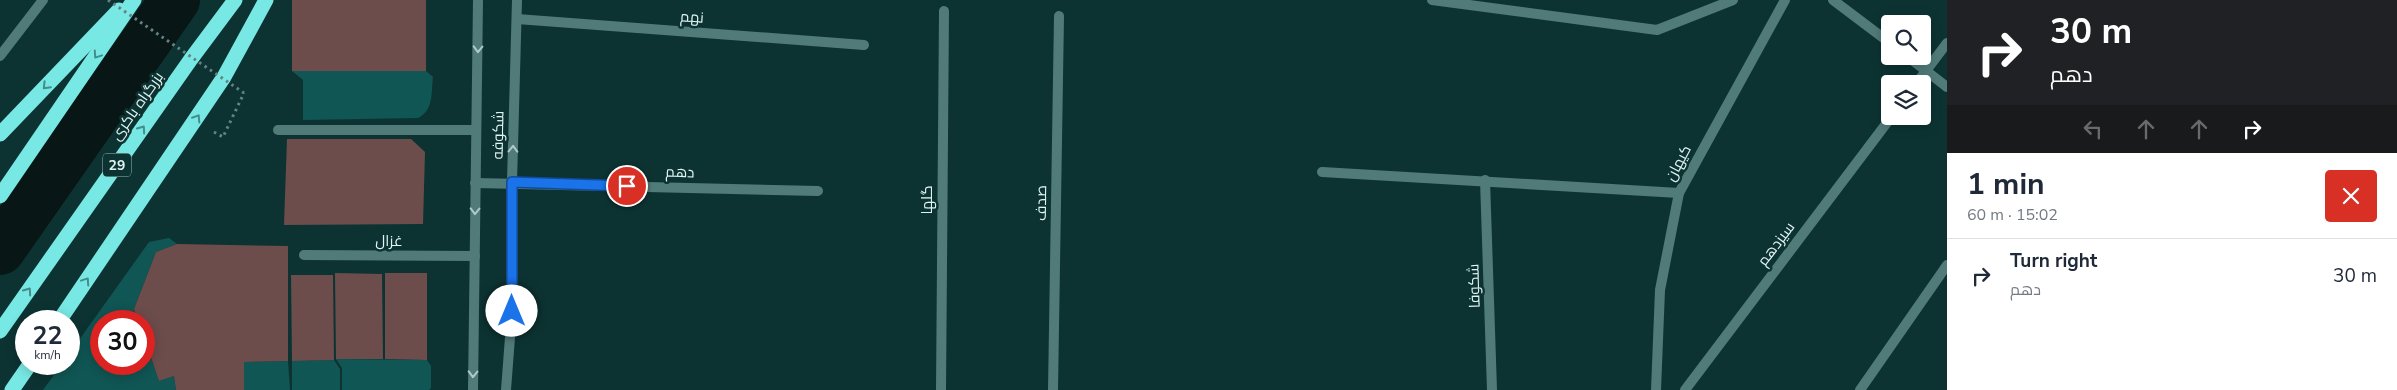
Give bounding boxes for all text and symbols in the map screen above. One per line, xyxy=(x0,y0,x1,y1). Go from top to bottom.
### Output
street label: نهم xyxy=(679,6,705,28)
text: 30 m xyxy=(2050,8,2132,55)
map controls xyxy=(1881,15,1931,125)
button: search xyxy=(1881,15,1931,65)
icon: right xyxy=(1967,20,2032,85)
one-way arrow xyxy=(473,45,483,53)
one-way arrow xyxy=(94,49,103,58)
text: دهم xyxy=(2050,60,2093,90)
street label: بزرگراه باکری xyxy=(106,68,168,144)
button: layers xyxy=(1881,75,1931,125)
one-way arrow xyxy=(43,80,52,89)
street label: شکوفه xyxy=(488,110,508,160)
one-way arrow xyxy=(191,114,201,123)
icon: left xyxy=(2079,115,2107,143)
icon: ahead xyxy=(2132,115,2160,143)
icon: ahead xyxy=(2185,115,2213,143)
icon: right xyxy=(2238,115,2266,143)
one-way arrow xyxy=(136,126,145,135)
street label: کیهان xyxy=(1660,141,1696,185)
one-way arrow xyxy=(508,145,518,152)
road number: 29 xyxy=(103,154,131,176)
street label: دهم xyxy=(665,161,695,183)
text: 1 min xyxy=(1967,164,2045,205)
pin xyxy=(606,165,648,207)
button: close xyxy=(2325,170,2377,222)
icon: arrive xyxy=(613,172,641,200)
street label: گلها xyxy=(917,185,937,215)
street label: صدف xyxy=(1031,185,1051,221)
text: 60 m · 15:02 xyxy=(1967,204,2058,226)
one-way arrow xyxy=(470,208,480,215)
street label: سیزدهم xyxy=(1753,218,1799,270)
street label: غزال xyxy=(375,231,403,251)
text: Turn right xyxy=(2010,248,2097,274)
icon: right xyxy=(1967,262,1995,290)
street label: شکوفا xyxy=(1463,263,1485,309)
text: 30 m xyxy=(2333,263,2377,289)
one-way arrow xyxy=(80,277,89,287)
text: دهم xyxy=(2010,279,2041,301)
position arrow xyxy=(485,284,537,336)
one-way arrow xyxy=(22,287,31,297)
speed limit sign: 30 xyxy=(90,310,155,375)
text: 22 xyxy=(32,319,63,353)
text: km/h xyxy=(34,347,61,363)
one-way arrow xyxy=(468,370,478,378)

